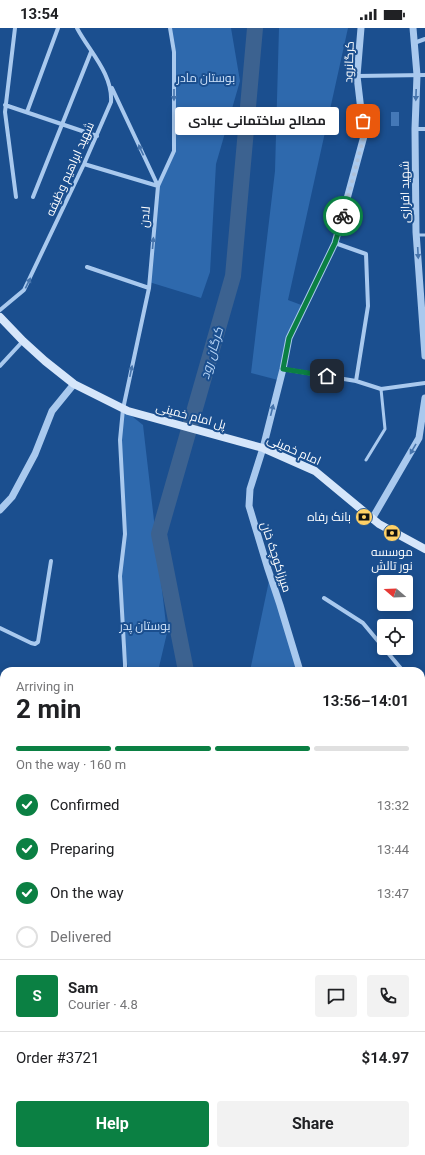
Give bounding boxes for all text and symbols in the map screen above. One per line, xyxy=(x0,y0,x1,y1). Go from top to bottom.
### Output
text: 13:54 xyxy=(20,5,59,23)
street label: کرگانرود xyxy=(341,41,357,83)
park label: بوستان مادر xyxy=(176,71,235,85)
one-way arrow xyxy=(171,89,177,102)
one-way arrow xyxy=(413,89,420,101)
pin xyxy=(346,104,380,138)
callout: مصالح ساختمانی عبادی xyxy=(175,107,339,135)
icon: bag xyxy=(352,110,374,132)
text: مصالح ساختمانی عبادی xyxy=(188,113,326,128)
street label: شهید ابراهیم وظیفه xyxy=(43,120,98,219)
one-way arrow xyxy=(138,145,144,156)
street label: شهید افرازی xyxy=(397,161,413,223)
courier xyxy=(323,196,363,236)
icon: bike xyxy=(332,205,354,227)
street label: لادن xyxy=(137,206,153,228)
one-way arrow xyxy=(150,237,156,249)
one-way arrow xyxy=(414,247,421,259)
one-way arrow xyxy=(25,278,31,289)
water label: کرگان رود xyxy=(197,325,227,381)
pin xyxy=(310,359,344,393)
one-way arrow xyxy=(129,365,135,377)
icon: home xyxy=(316,365,338,387)
street label: پل امام خمینی xyxy=(154,400,228,434)
one-way arrow xyxy=(270,404,276,417)
street label: امام خمینی xyxy=(265,432,323,469)
one-way arrow xyxy=(410,443,417,455)
bank icon: بانک رفاه xyxy=(354,507,374,527)
place label: بانک رفاه xyxy=(307,510,351,524)
street label: میرزاکوچک خان xyxy=(256,520,294,595)
bank icon: موسسه نور تالش xyxy=(382,523,402,543)
place label: موسسه نور تالش xyxy=(371,545,413,573)
north arrow xyxy=(377,575,413,611)
map controls xyxy=(377,575,413,655)
park label: بوستان پدر xyxy=(119,619,170,635)
button: locate xyxy=(377,619,413,655)
text: Arriving in xyxy=(16,679,74,694)
text: 13:56–14:01 xyxy=(322,692,409,710)
text: 2 min xyxy=(16,694,81,724)
text: On the way · 160 m xyxy=(16,757,126,772)
icon: check xyxy=(16,794,38,816)
text: Confirmed xyxy=(50,796,120,814)
text: 13:32 xyxy=(377,798,409,813)
icon: check xyxy=(16,838,38,860)
text: Preparing xyxy=(50,840,114,858)
text: 13:44 xyxy=(377,842,409,857)
icon: check xyxy=(16,882,38,904)
text: On the way xyxy=(50,884,124,902)
text: 13:47 xyxy=(377,886,409,901)
text: Delivered xyxy=(50,928,112,946)
button: chat xyxy=(315,975,357,1017)
button: phone xyxy=(367,975,409,1017)
text: Sam xyxy=(68,979,98,997)
text: S xyxy=(32,987,42,1005)
text: Courier · 4.8 xyxy=(68,997,138,1012)
text: Order #3721 xyxy=(16,1049,99,1067)
text: $14.97 xyxy=(362,1049,409,1067)
button: Help xyxy=(16,1101,209,1147)
button: Share xyxy=(217,1101,409,1147)

